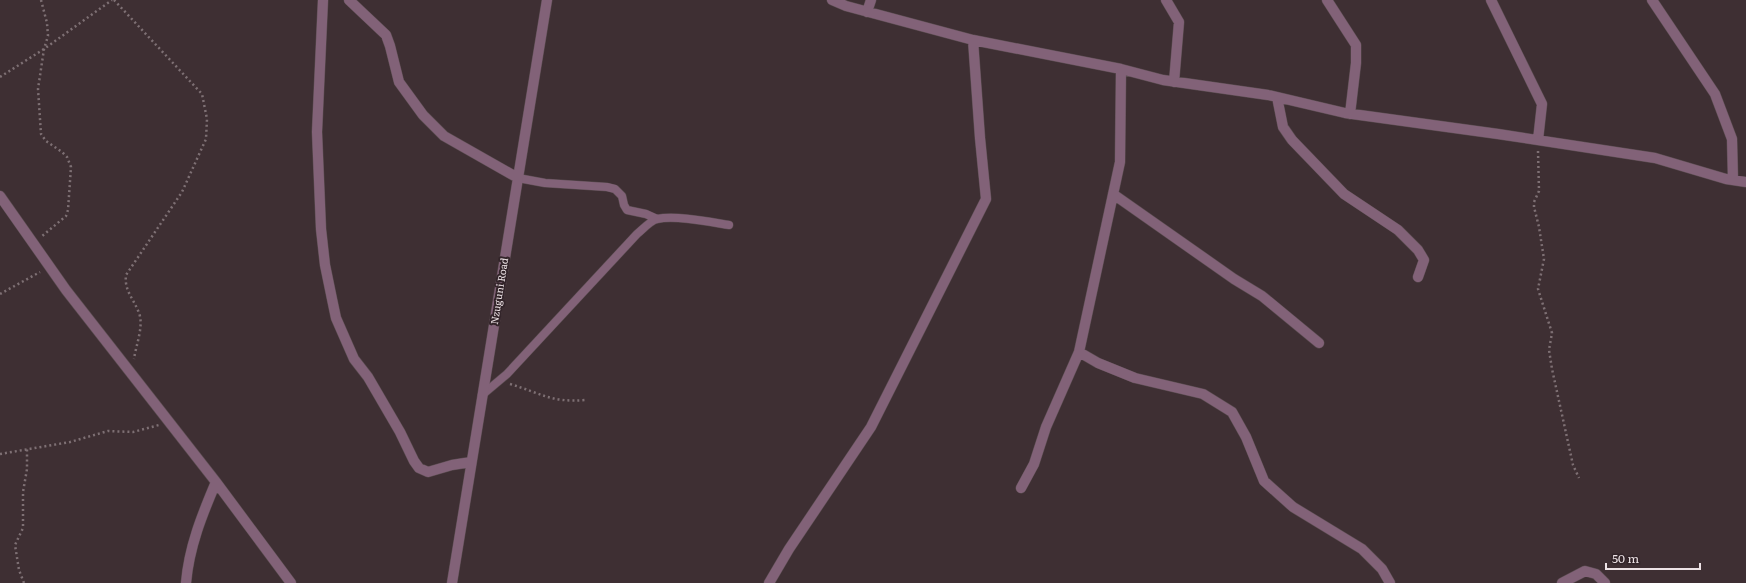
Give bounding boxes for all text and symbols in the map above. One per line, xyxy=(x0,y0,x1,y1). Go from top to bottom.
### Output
street label: Nzuguni Road xyxy=(486,256,511,325)
scale bar xyxy=(1606,545,1700,571)
text: 50 m xyxy=(1612,549,1639,567)

